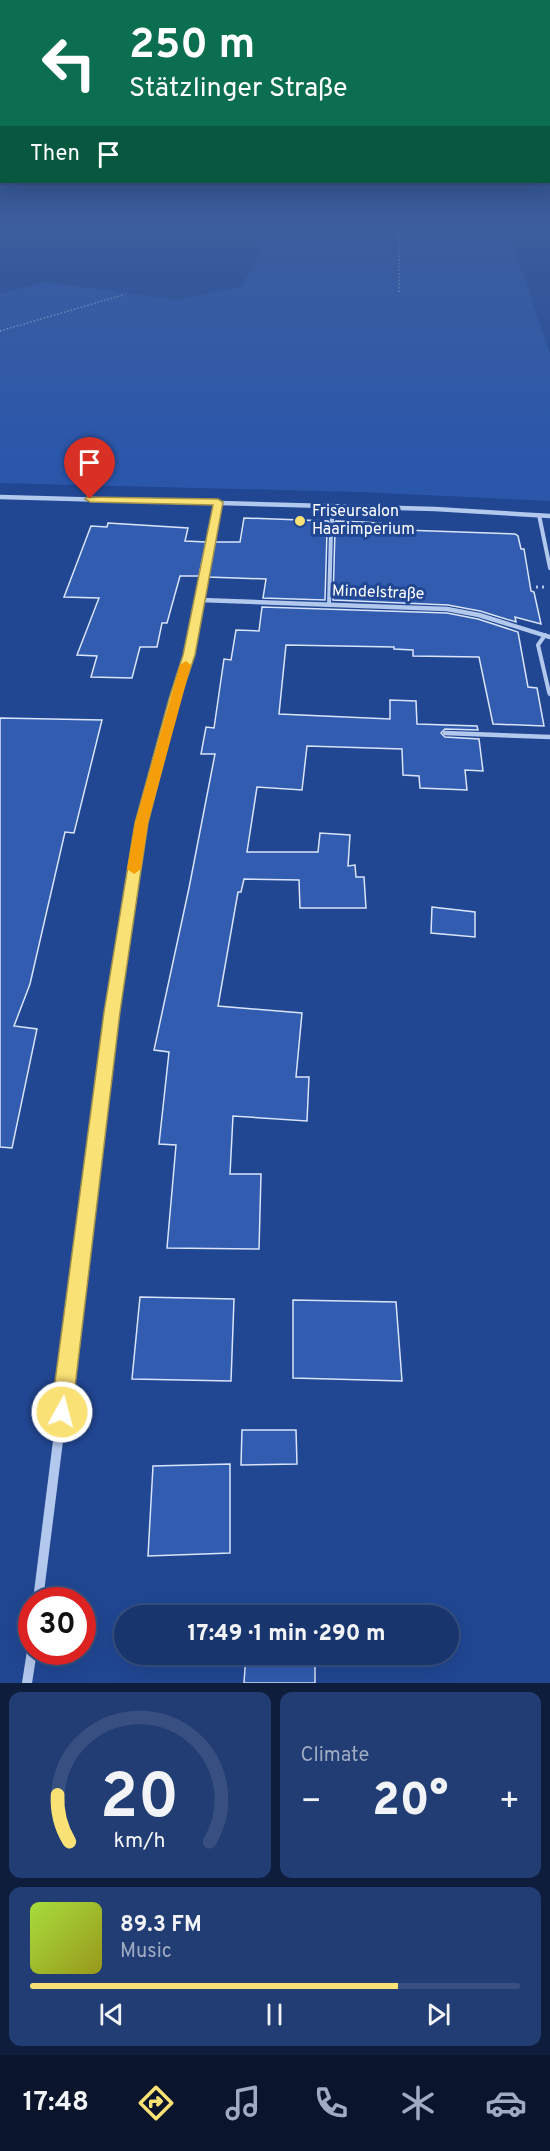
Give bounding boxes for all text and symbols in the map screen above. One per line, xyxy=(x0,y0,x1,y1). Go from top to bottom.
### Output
text: 250 m xyxy=(129,20,255,73)
icon: left xyxy=(30,24,108,102)
text: Stätzlinger Straße xyxy=(129,72,348,106)
icon: arrive xyxy=(92,138,125,171)
text: Then xyxy=(30,141,80,168)
pin xyxy=(64,437,115,499)
icon: arrive xyxy=(73,446,106,479)
place label: Friseursalon Haarimperium xyxy=(312,502,415,540)
marker: Friseursalon Haarimperium xyxy=(293,514,307,528)
street label: Mindelstraße xyxy=(331,581,425,605)
position arrow xyxy=(30,1380,94,1444)
speed limit sign: 30 xyxy=(18,1587,96,1665)
text: 17:49 · 1 min · 290 m xyxy=(188,1621,385,1648)
text: Climate xyxy=(301,1743,369,1769)
text: 20 xyxy=(100,1761,179,1840)
text: 20° xyxy=(372,1774,448,1831)
text: − xyxy=(301,1782,322,1824)
text: + xyxy=(499,1782,520,1824)
text: km/h xyxy=(114,1828,166,1855)
text: 89.3 FM xyxy=(120,1912,202,1939)
text: Music xyxy=(120,1939,172,1965)
icon: previous xyxy=(95,1998,128,2031)
icon: pause xyxy=(258,1998,291,2031)
icon: next xyxy=(422,1998,455,2031)
icon: directions xyxy=(135,2082,177,2124)
icon: music xyxy=(222,2082,264,2124)
icon: phone xyxy=(310,2082,352,2124)
icon: climate xyxy=(397,2082,439,2124)
icon: car xyxy=(485,2082,527,2124)
text: 17:48 xyxy=(23,2086,89,2120)

